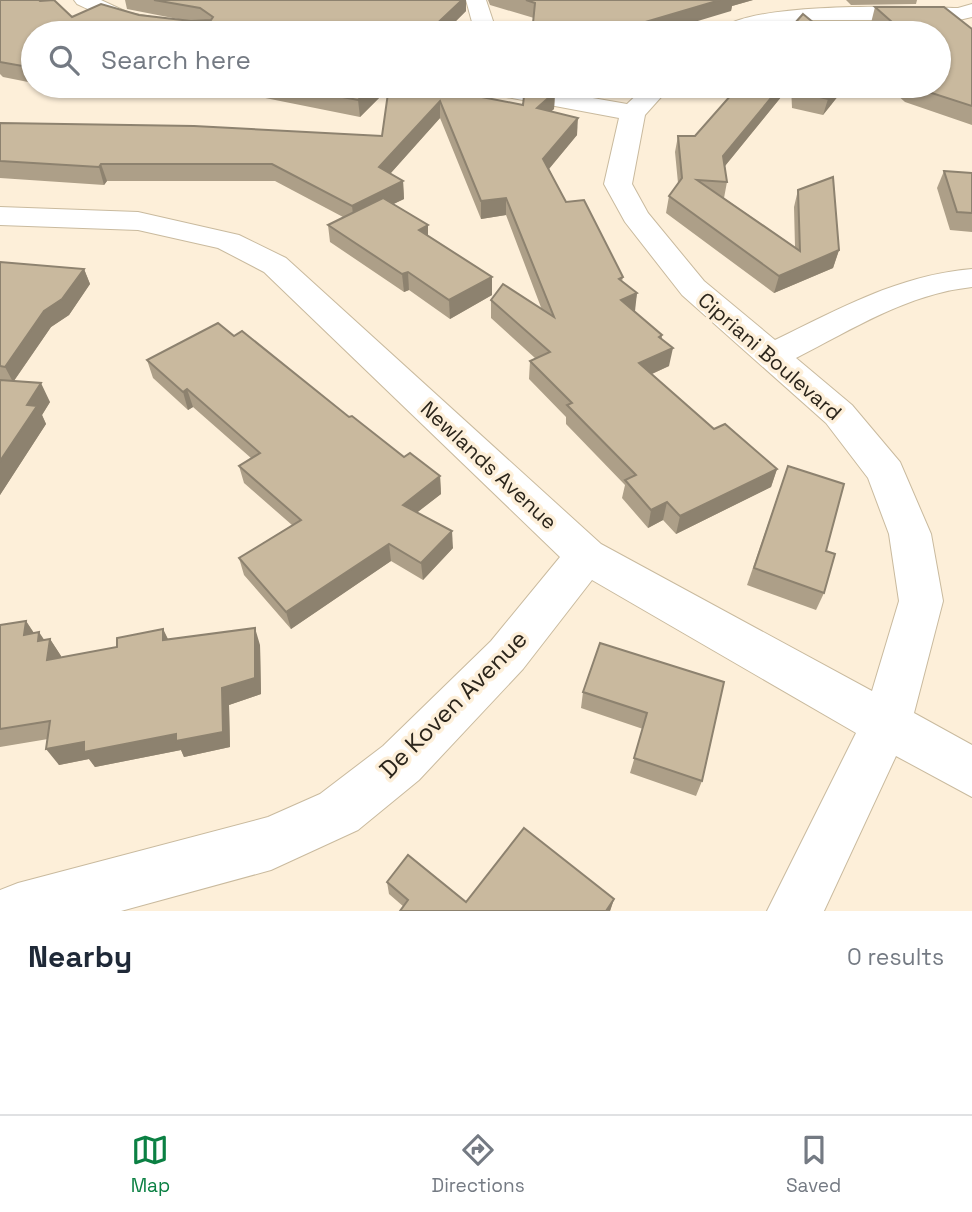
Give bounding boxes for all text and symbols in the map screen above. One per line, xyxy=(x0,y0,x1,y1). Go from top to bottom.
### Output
search box xyxy=(21,21,951,98)
icon: search xyxy=(45,41,83,79)
text: Search here xyxy=(101,43,251,77)
street label: Cipriani Boulevard xyxy=(693,286,847,426)
street label: Newlands Avenue xyxy=(415,395,563,535)
street label: De Koven Avenue xyxy=(372,623,534,785)
text: Nearby xyxy=(28,937,132,976)
text: 0 results xyxy=(847,942,944,972)
tab: Map xyxy=(131,1131,170,1198)
tab: Directions xyxy=(432,1131,525,1198)
tab: Saved xyxy=(786,1131,841,1198)

